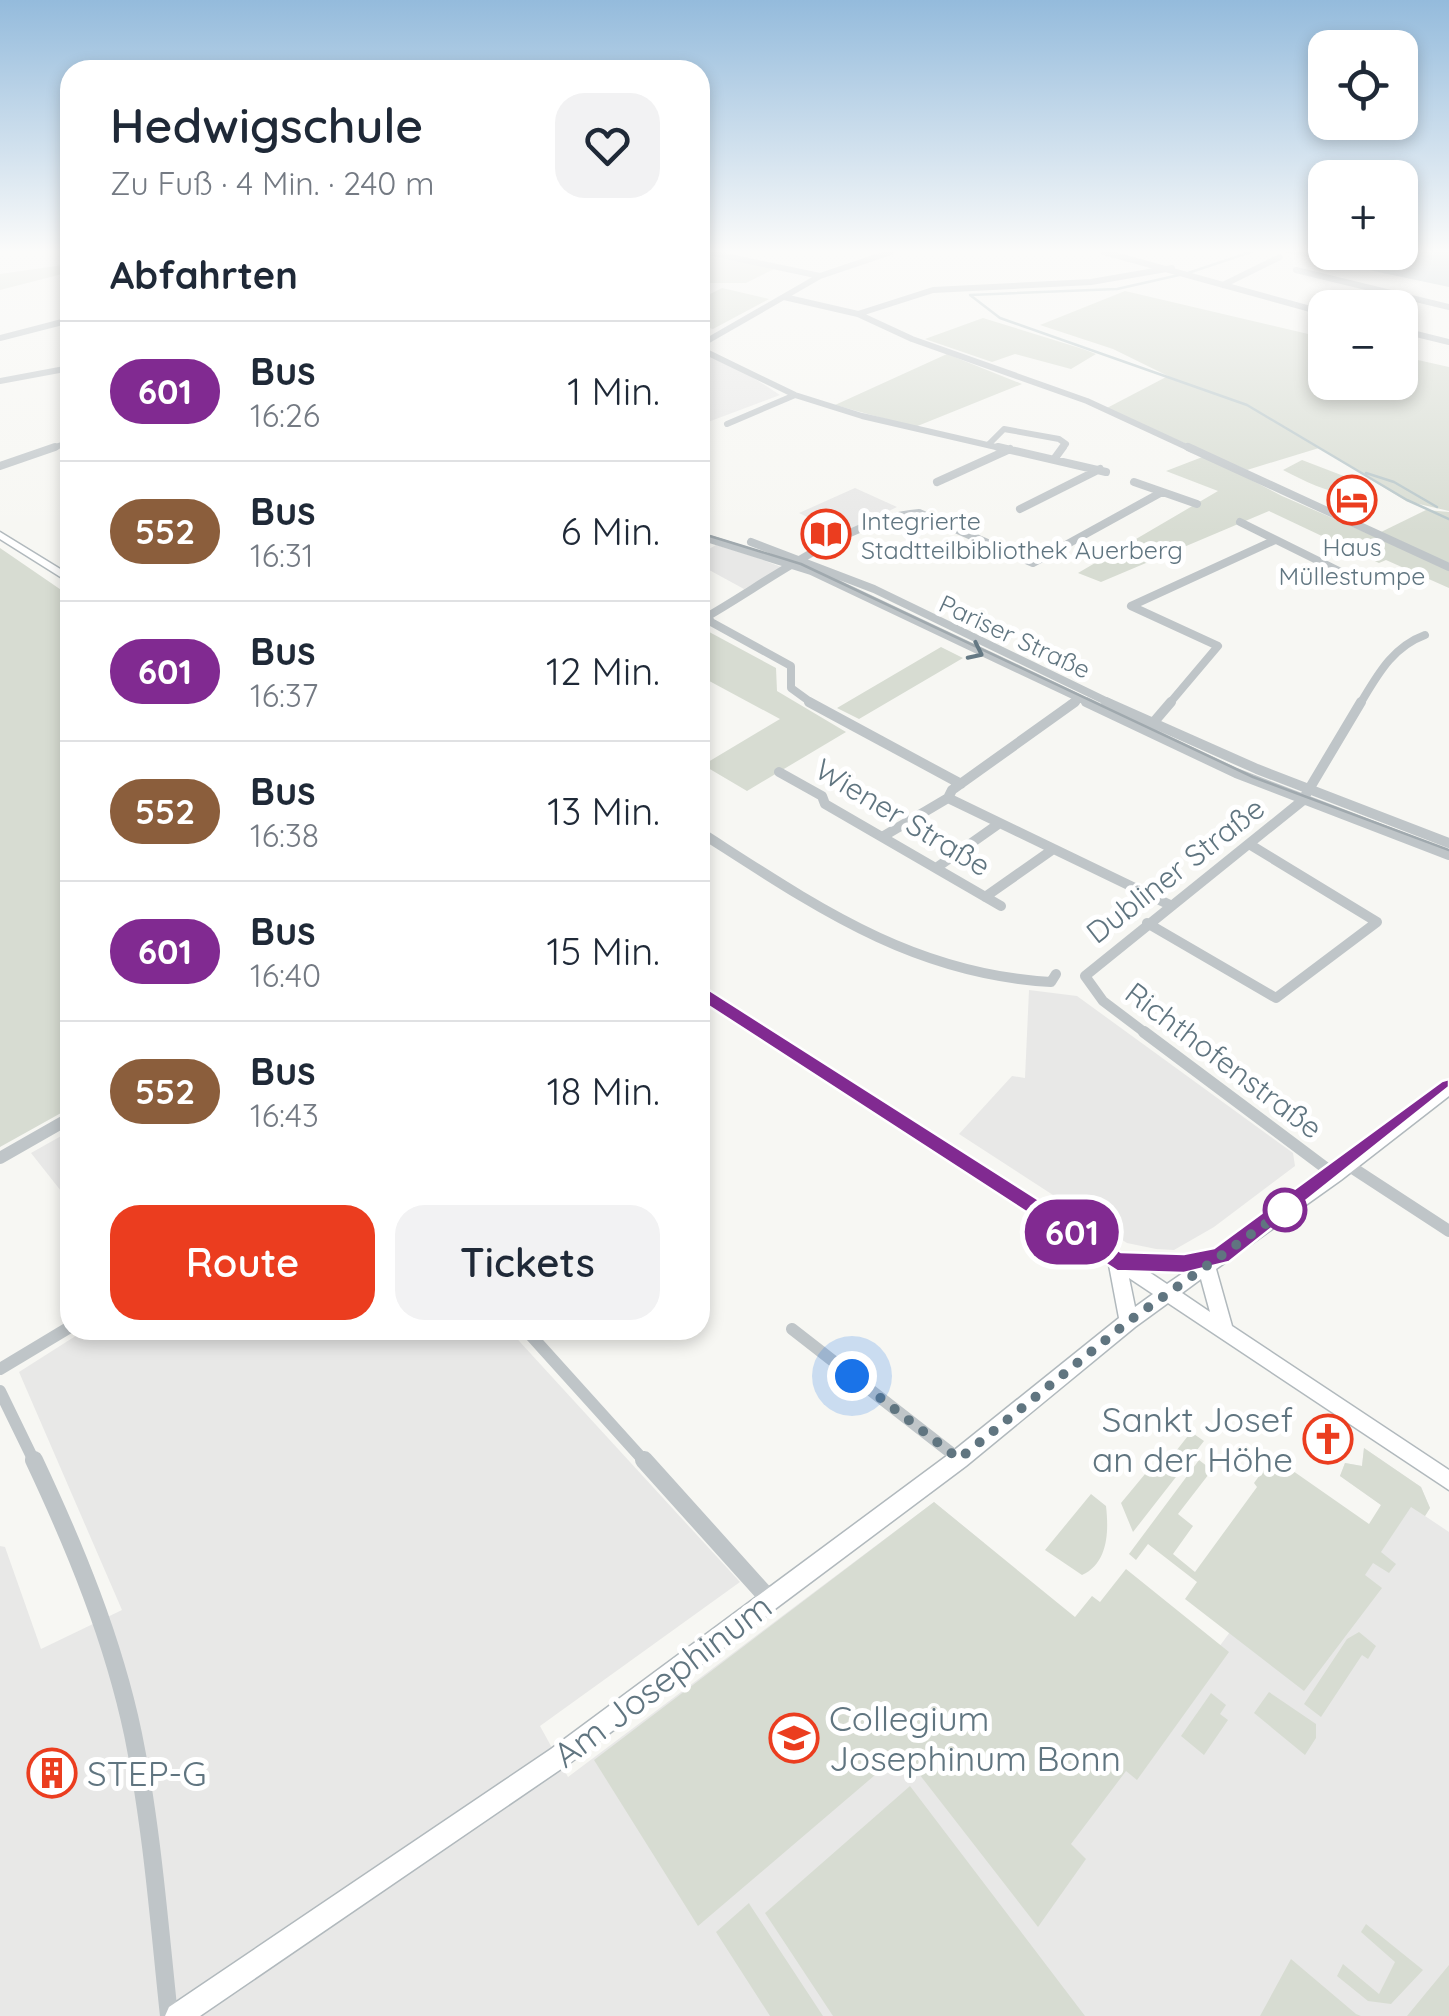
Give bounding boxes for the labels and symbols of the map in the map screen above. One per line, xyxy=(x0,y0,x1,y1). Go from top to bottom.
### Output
hotel icon: Haus Müllestumpe xyxy=(1326,474,1378,526)
place label: Integrierte Stadtteilbibliothek Auerberg xyxy=(861,505,1183,565)
library icon: Integrierte Stadtteilbibliothek Auerberg xyxy=(800,508,852,560)
place label: Haus Müllestumpe xyxy=(1279,531,1425,591)
street label: Pariser Straße xyxy=(934,587,1096,685)
one-way arrow xyxy=(966,640,984,660)
street label: Wiener Straße xyxy=(808,750,998,884)
street label: Dubliner Straße xyxy=(1078,789,1272,951)
street label: Richthofenstraße xyxy=(1118,973,1330,1147)
unlabelled marker xyxy=(1264,1189,1306,1231)
line badge: 601 xyxy=(1014,1200,1130,1264)
your location xyxy=(827,1351,877,1401)
place label: Sankt Josef an der Höhe xyxy=(1092,1397,1293,1481)
church icon: Sankt Josef an der Höhe xyxy=(1302,1413,1354,1465)
street label: Am Josephinum xyxy=(544,1584,780,1776)
place label: Collegium Josephinum Bonn xyxy=(829,1696,1121,1780)
school or university icon: Collegium Josephinum Bonn xyxy=(768,1712,820,1764)
building icon: STEP-G xyxy=(26,1747,78,1799)
place label: STEP-G xyxy=(87,1751,207,1795)

